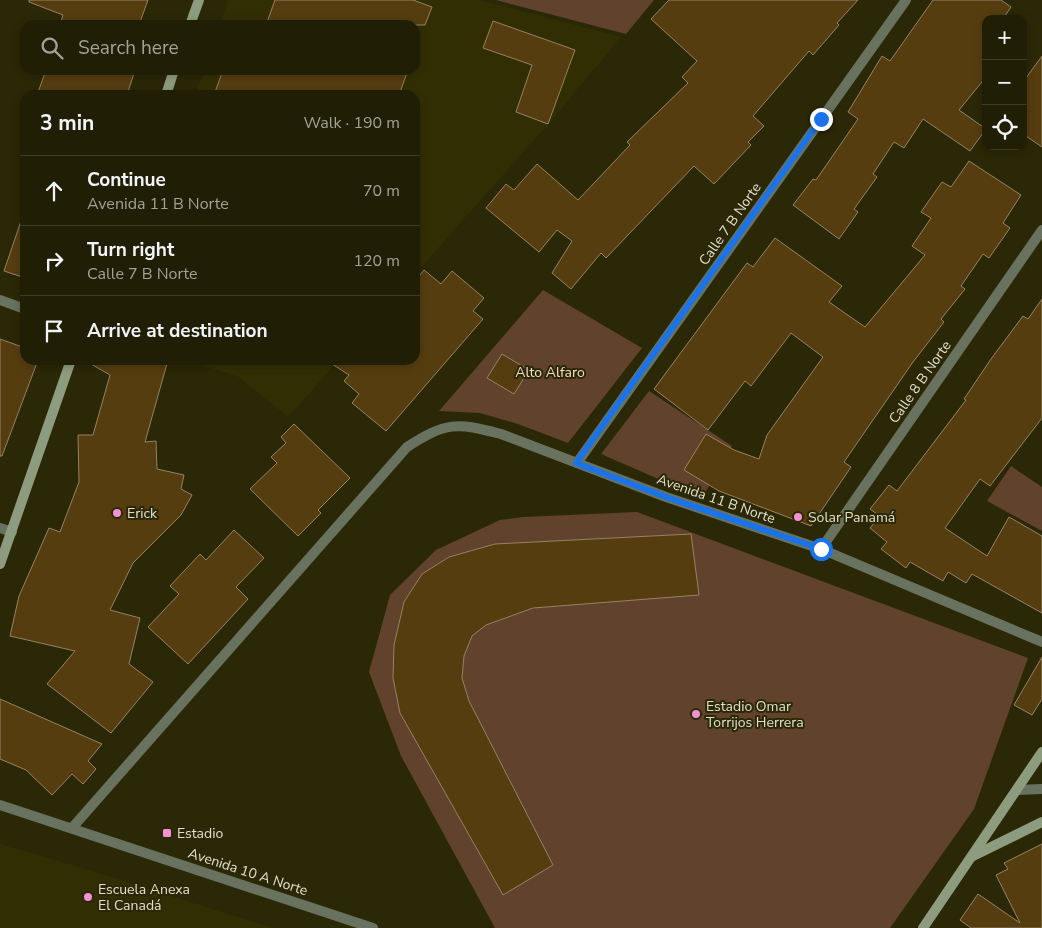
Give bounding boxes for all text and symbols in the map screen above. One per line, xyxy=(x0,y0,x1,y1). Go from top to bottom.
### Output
map controls xyxy=(982,15,1027,150)
button: + xyxy=(982,15,1027,60)
search box xyxy=(20,20,420,75)
icon: search xyxy=(38,34,66,62)
text: Search here xyxy=(78,35,179,61)
button: − xyxy=(982,60,1027,105)
button: locate xyxy=(982,105,1027,150)
route end xyxy=(810,108,833,131)
text: 3 min xyxy=(40,109,94,137)
text: Walk · 190 m xyxy=(304,112,400,134)
text: Continue xyxy=(87,167,166,193)
icon: ahead xyxy=(40,177,68,205)
street label: Calle 7 B Norte xyxy=(694,179,766,269)
text: 70 m xyxy=(363,180,400,202)
text: Avenida 11 B Norte xyxy=(87,193,229,215)
text: Turn right xyxy=(87,237,174,263)
icon: right xyxy=(40,247,68,275)
text: 120 m xyxy=(353,250,400,272)
text: Calle 7 B Norte xyxy=(87,263,198,285)
icon: arrive xyxy=(40,317,68,345)
text: Arrive at destination xyxy=(87,318,268,344)
street label: Calle 8 B Norte xyxy=(884,337,956,427)
park label: Alto Alfaro xyxy=(515,363,585,382)
street label: Avenida 11 B Norte xyxy=(654,470,778,528)
place label: Erick xyxy=(127,504,158,523)
marker: Erick xyxy=(111,507,123,519)
place label: Solar Panamá xyxy=(808,508,895,527)
marker: Solar Panamá xyxy=(792,511,804,523)
route start xyxy=(810,538,833,561)
place label: Estadio Omar Torrijos Herrera xyxy=(706,697,804,732)
marker: Estadio Omar Torrijos Herrera xyxy=(690,708,702,720)
place label: Estadio xyxy=(177,824,223,843)
marker: Estadio xyxy=(161,827,173,839)
street label: Avenida 10 A Norte xyxy=(186,844,310,900)
place label: Escuela Anexa El Canadá xyxy=(98,880,190,915)
marker: Escuela Anexa El Canadá xyxy=(82,891,94,903)

